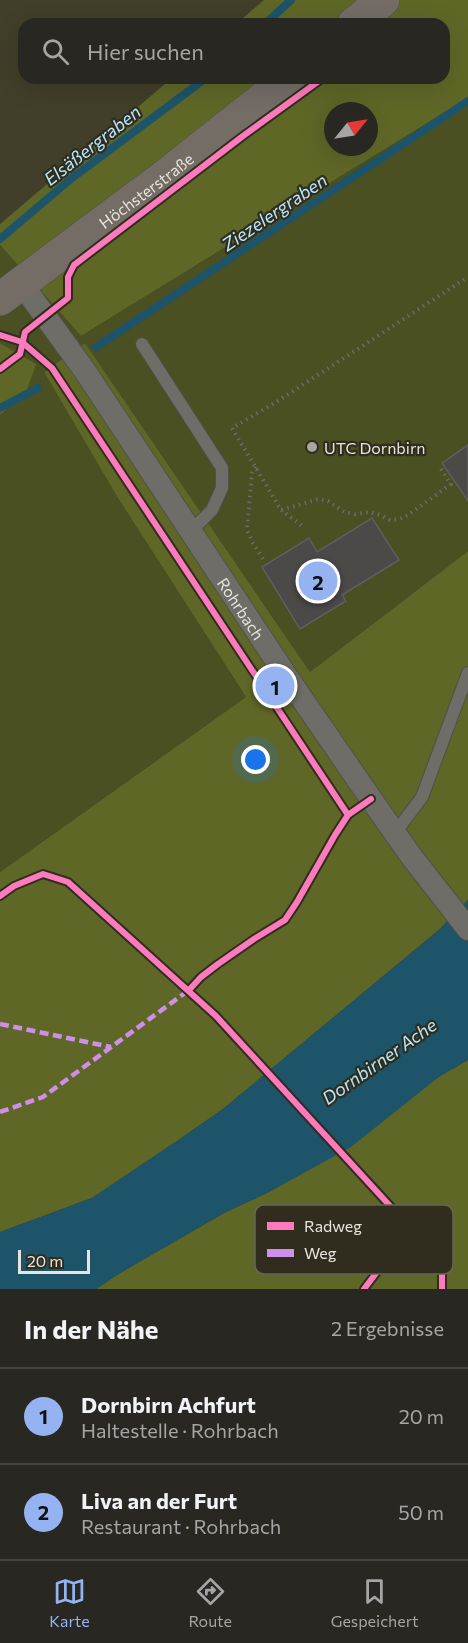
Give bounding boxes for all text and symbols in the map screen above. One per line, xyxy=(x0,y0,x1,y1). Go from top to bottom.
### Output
search box xyxy=(18,18,450,84)
icon: search xyxy=(39,35,72,68)
text: Hier suchen xyxy=(87,38,204,65)
water label: Elsäßergraben xyxy=(39,100,145,190)
north arrow xyxy=(324,102,378,156)
street label: Höchsterstraße xyxy=(95,148,197,232)
water label: Ziezelergraben xyxy=(216,169,331,256)
place label: UTC Dornbirn xyxy=(324,438,426,457)
marker: UTC Dornbirn xyxy=(305,440,319,454)
pin: 2 xyxy=(298,558,338,604)
street label: Rohrbach xyxy=(214,574,269,643)
pin: 1 xyxy=(256,664,294,708)
your location xyxy=(241,745,270,774)
water label: Dornbirner Ache xyxy=(317,1013,441,1109)
legend xyxy=(255,1205,453,1274)
text: Radweg xyxy=(304,1216,362,1235)
text: Weg xyxy=(304,1243,337,1262)
scale bar xyxy=(18,1247,90,1274)
text: 20 m xyxy=(27,1251,63,1270)
text: In der Nähe xyxy=(24,1313,159,1344)
text: 2 Ergebnisse xyxy=(331,1316,444,1340)
text: Dornbirn Achfurt xyxy=(81,1391,256,1418)
text: 1 xyxy=(39,1404,48,1428)
text: 20 m xyxy=(399,1404,444,1428)
text: Haltestelle · Rohrbach xyxy=(81,1418,279,1442)
text: Liva an der Furt xyxy=(81,1487,237,1514)
text: 2 xyxy=(38,1500,49,1524)
text: 50 m xyxy=(398,1500,444,1524)
text: Restaurant · Rohrbach xyxy=(81,1514,281,1538)
tab: Karte xyxy=(49,1575,90,1630)
tab: Route xyxy=(188,1575,232,1630)
tab: Gespeichert xyxy=(331,1575,419,1630)

